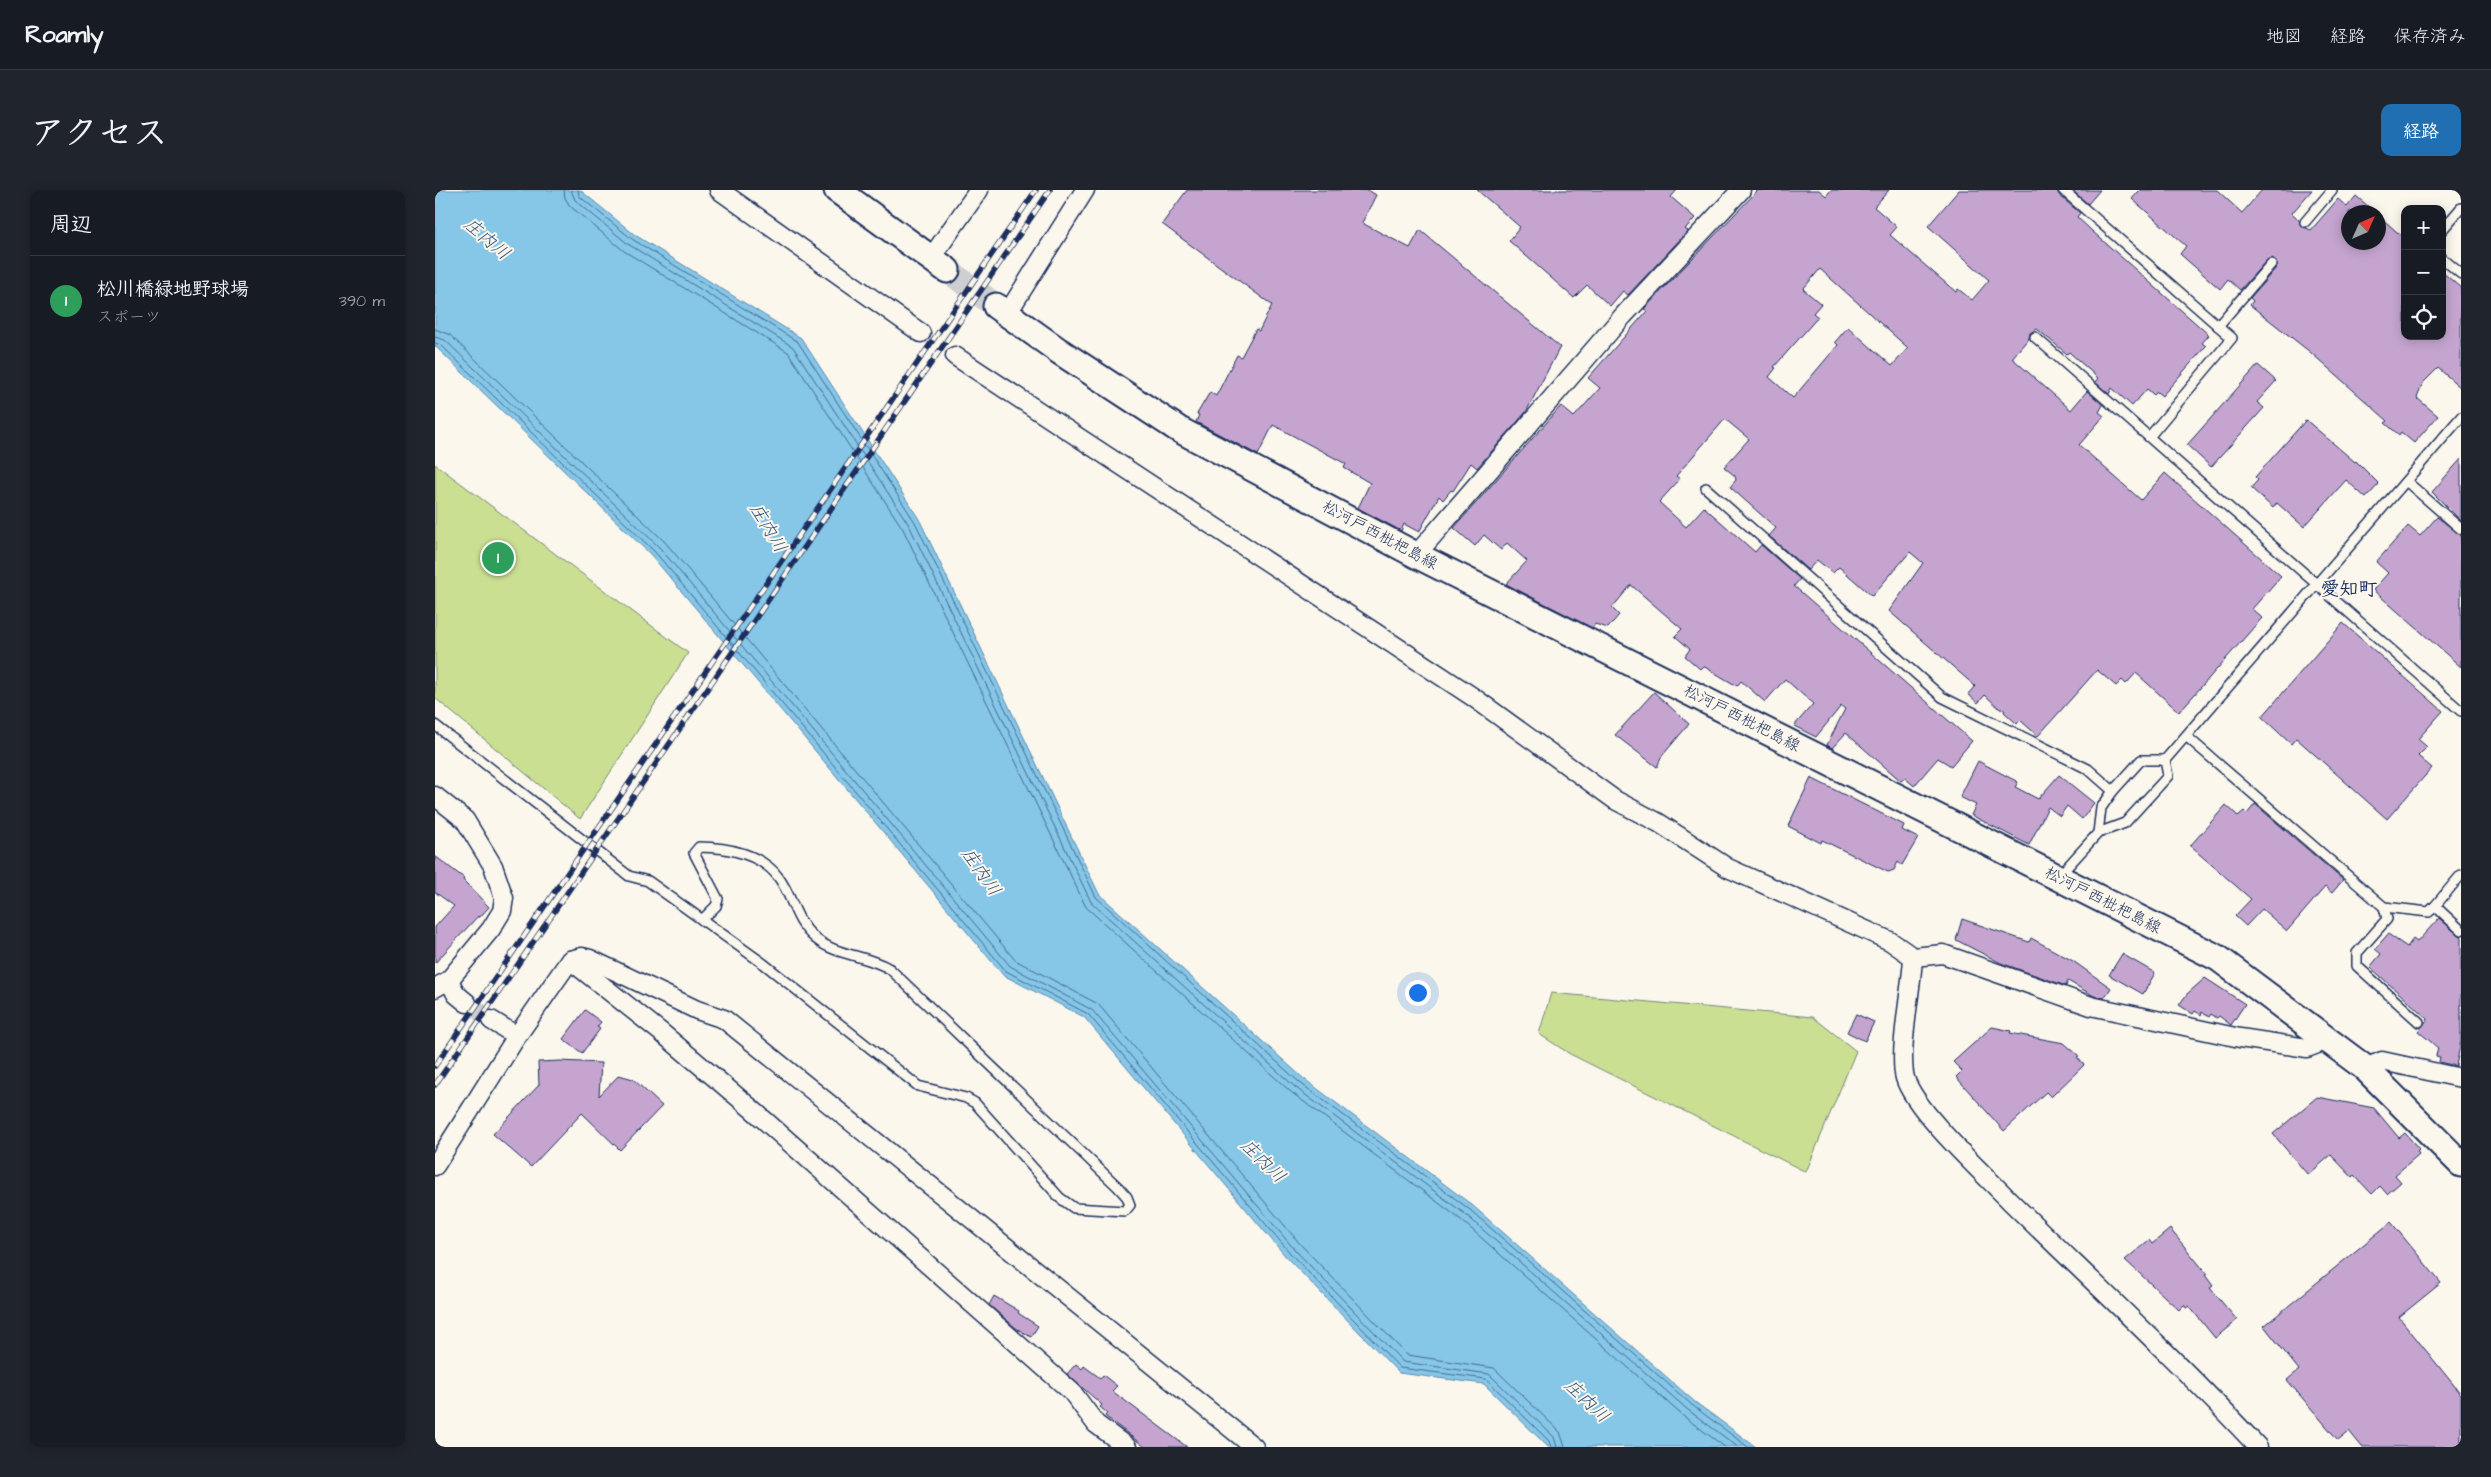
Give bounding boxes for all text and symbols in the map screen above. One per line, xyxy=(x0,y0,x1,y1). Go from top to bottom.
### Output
text: Roamly xyxy=(25,18,103,52)
text: 地図 xyxy=(2266,24,2302,49)
text: 経路 xyxy=(2330,24,2366,49)
text: 保存済み xyxy=(2394,24,2466,49)
button: 経路 xyxy=(2381,104,2461,156)
text: アクセス xyxy=(30,109,168,158)
north arrow xyxy=(2341,205,2386,250)
map controls xyxy=(2401,205,2446,340)
button: + xyxy=(2401,205,2446,250)
text: 周辺 xyxy=(50,210,92,239)
water label: 庄内川 xyxy=(458,212,516,266)
button: − xyxy=(2401,250,2446,295)
text: 松川橋緑地野球場 xyxy=(97,276,249,303)
text: 1 xyxy=(65,290,67,312)
text: 390 m xyxy=(339,290,385,312)
button: locate xyxy=(2401,295,2446,340)
text: スポーツ xyxy=(97,306,161,328)
street label: 松河戸西枇杷島線 xyxy=(1318,495,1442,575)
water label: 庄内川 xyxy=(743,498,793,558)
pin: 1 xyxy=(482,539,514,577)
district label: 愛知町 xyxy=(2320,576,2378,603)
street label: 松河戸西枇杷島線 xyxy=(1680,679,1804,757)
water label: 庄内川 xyxy=(955,843,1007,901)
street label: 松河戸西枇杷島線 xyxy=(2041,861,2165,939)
your location xyxy=(1405,980,1431,1006)
water label: 庄内川 xyxy=(1235,1133,1291,1189)
water label: 庄内川 xyxy=(1559,1373,1615,1429)

